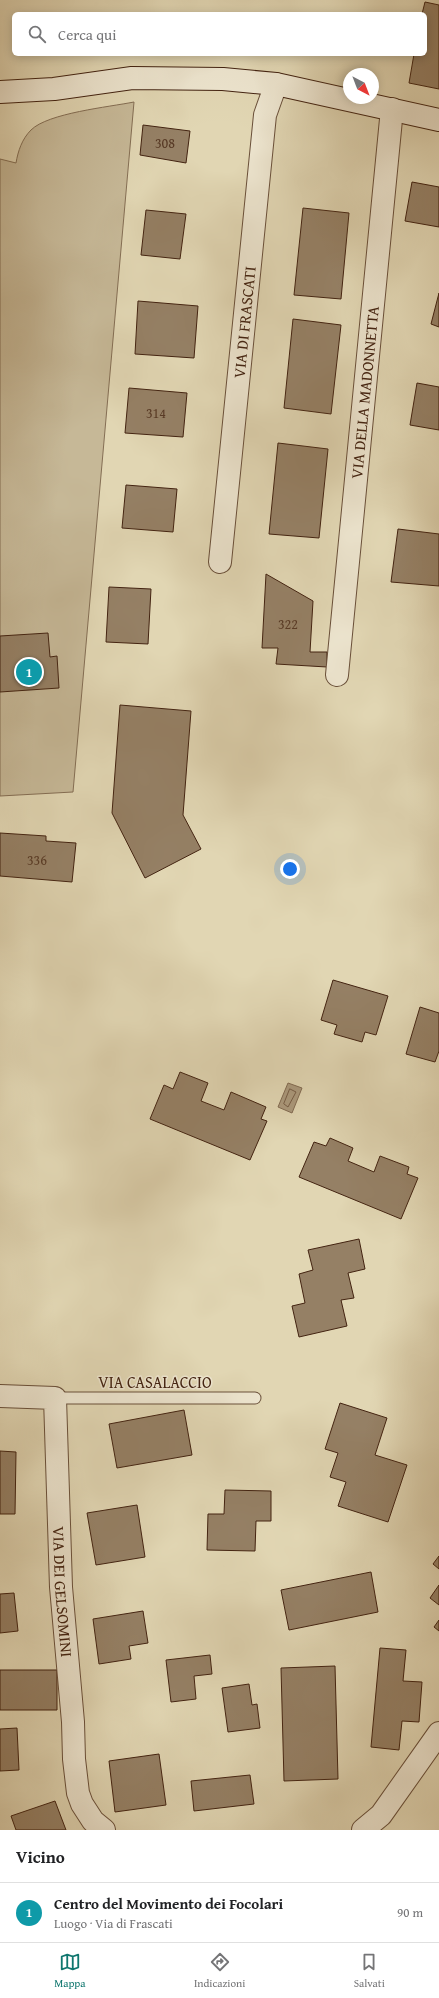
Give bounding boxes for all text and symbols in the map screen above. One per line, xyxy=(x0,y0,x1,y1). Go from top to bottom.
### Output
search box xyxy=(12,12,427,56)
icon: search xyxy=(26,23,48,45)
text: Cerca qui xyxy=(58,24,116,45)
north arrow xyxy=(343,68,379,104)
house number: 308 xyxy=(155,133,175,153)
street label: VIA DI FRASCATI xyxy=(227,265,262,379)
street label: VIA DELLA MADONNETTA xyxy=(344,305,385,480)
house number: 314 xyxy=(146,403,166,423)
house number: 322 xyxy=(278,614,298,634)
pin: 1 xyxy=(16,657,42,687)
house number: 336 xyxy=(27,850,47,870)
your location xyxy=(280,859,300,879)
street label: VIA CASALACCIO xyxy=(98,1370,212,1394)
street label: VIA DEI GELSOMINI xyxy=(47,1526,79,1658)
text: Vicino xyxy=(16,1844,65,1869)
text: Centro del Movimento dei Focolari xyxy=(54,1893,283,1914)
text: 1 xyxy=(26,1903,32,1922)
text: 90 m xyxy=(397,1903,423,1922)
text: Luogo · Via di Frascati xyxy=(54,1914,173,1933)
tab: Mappa xyxy=(54,1951,86,1991)
tab: Indicazioni xyxy=(194,1951,245,1991)
tab: Salvati xyxy=(354,1951,385,1991)

